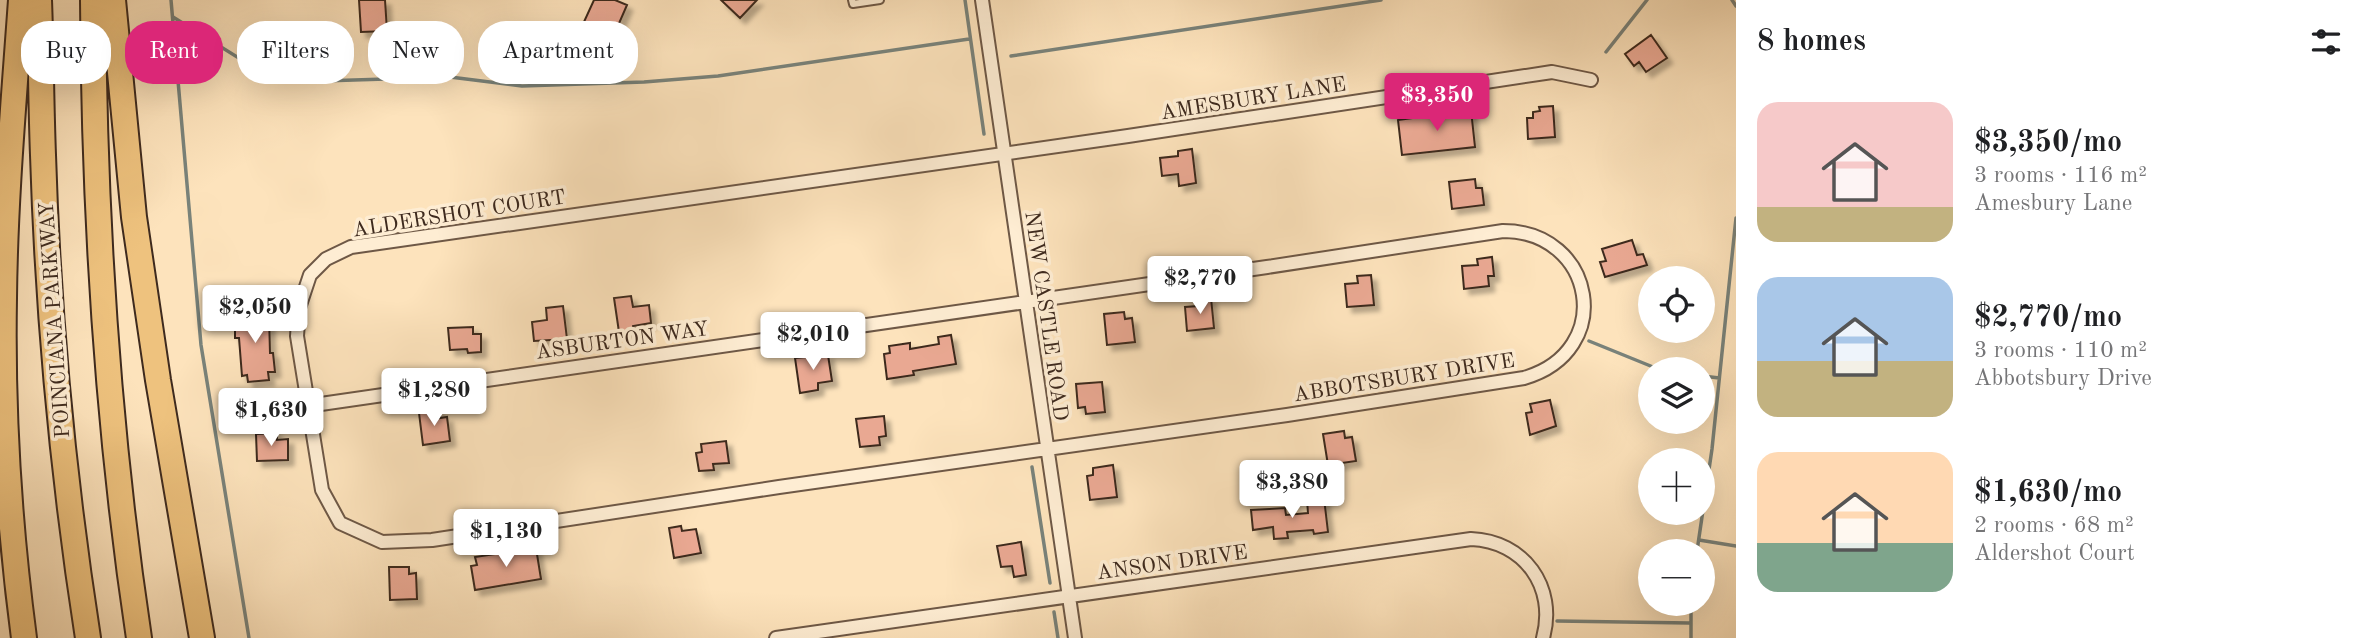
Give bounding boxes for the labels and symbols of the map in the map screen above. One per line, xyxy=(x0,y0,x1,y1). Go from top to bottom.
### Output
street label: AMESBURY LANE xyxy=(1159,74,1348,125)
pin: $3,350 xyxy=(1380,74,1494,133)
street label: ALDERSHOT COURT xyxy=(351,187,567,242)
street label: POINCIANA PARKWAY xyxy=(37,201,74,439)
street label: NEW CASTLE ROAD xyxy=(1020,210,1071,422)
pin: $2,770 xyxy=(1143,256,1257,316)
pin: $2,050 xyxy=(198,286,312,345)
pin: $2,010 xyxy=(756,312,870,372)
street label: ASBURTON WAY xyxy=(534,319,710,364)
street label: ABBOTSBURY DRIVE xyxy=(1292,351,1516,406)
pin: $1,280 xyxy=(377,368,491,428)
pin: $1,630 xyxy=(214,388,328,448)
pin: $3,380 xyxy=(1235,461,1349,520)
pin: $1,130 xyxy=(449,510,563,569)
street label: ANSON DRIVE xyxy=(1095,542,1249,584)

